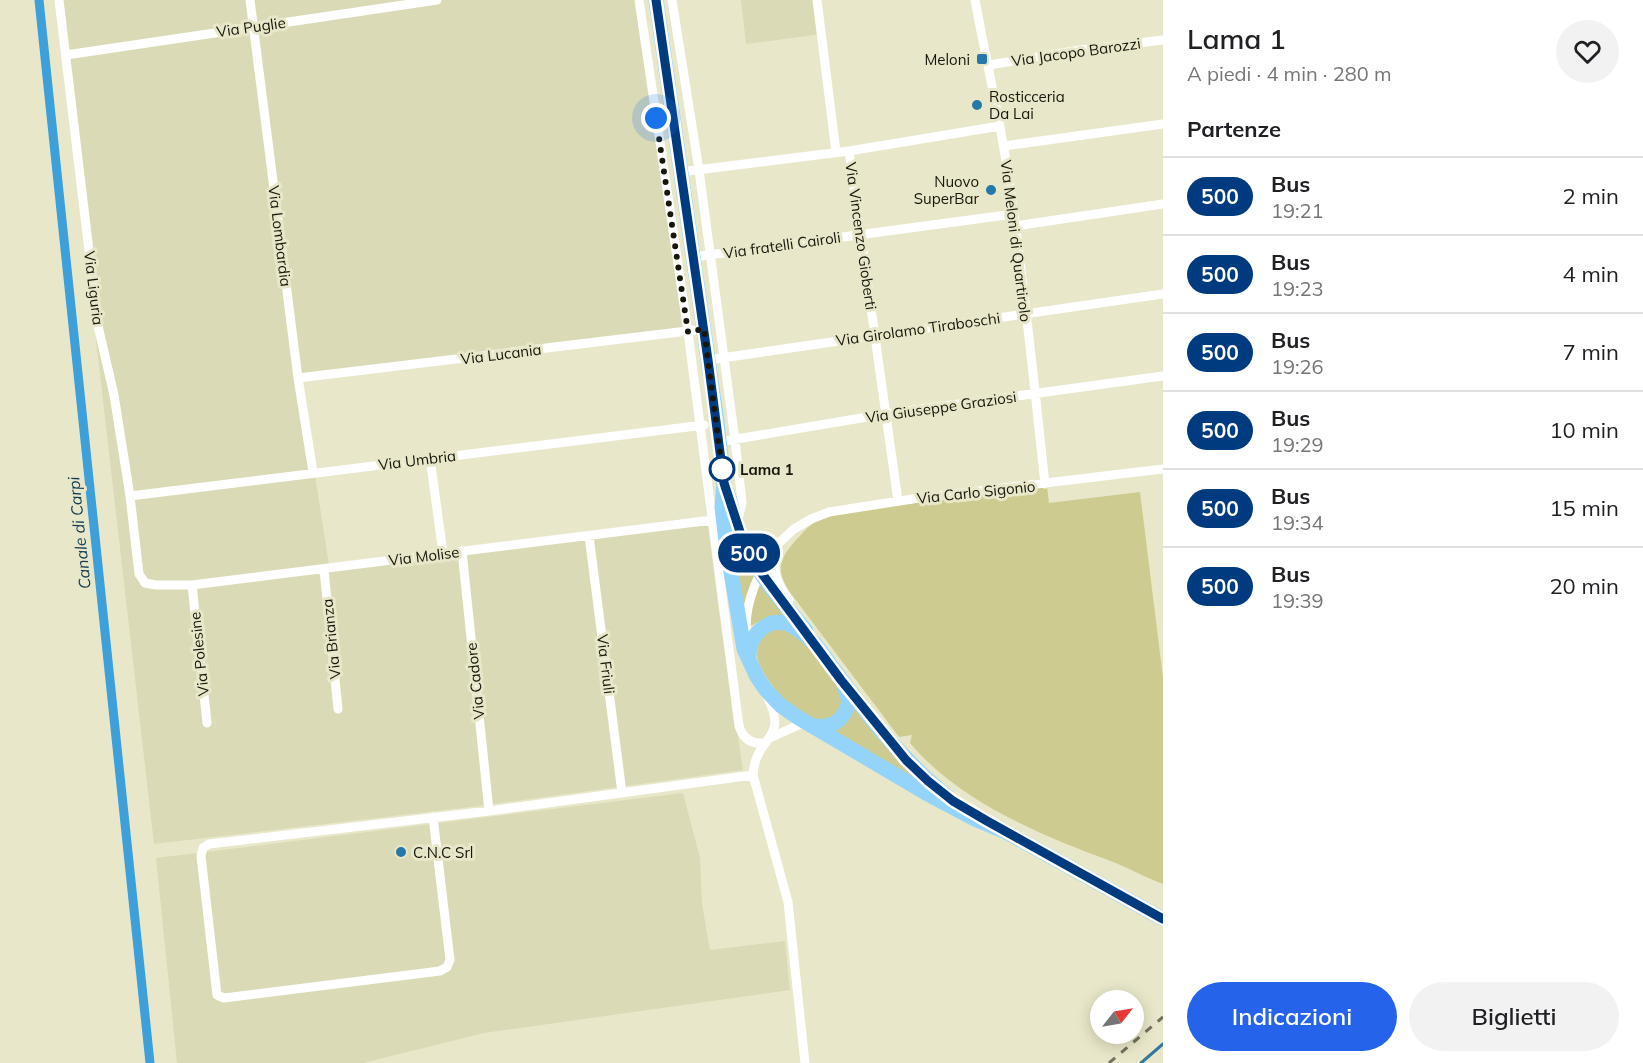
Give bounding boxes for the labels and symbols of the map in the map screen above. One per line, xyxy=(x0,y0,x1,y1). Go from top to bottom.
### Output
street label: Via Puglie xyxy=(215,13,287,41)
street label: Via Jacopo Barozzi xyxy=(1010,34,1142,70)
place label: Meloni xyxy=(924,50,970,69)
marker: Meloni xyxy=(975,52,989,66)
place label: Rosticceria Da Lai xyxy=(989,87,1065,123)
marker: Rosticceria Da Lai xyxy=(970,98,984,112)
your location xyxy=(641,103,671,133)
street label: Via Meloni di Quartirolo xyxy=(997,159,1035,323)
street label: Via Vincenzo Gioberti xyxy=(841,161,881,311)
place label: Nuovo SuperBar xyxy=(914,172,980,208)
marker: Nuovo SuperBar xyxy=(984,183,998,197)
street label: Via Lombardia xyxy=(264,184,296,288)
street label: Via fratelli Cairoli xyxy=(722,227,842,263)
street label: Via Liguria xyxy=(80,250,108,326)
street label: Via Girolamo Tiraboschi xyxy=(835,308,1001,350)
street label: Via Lucania xyxy=(459,340,543,368)
street label: Via Giuseppe Graziosi xyxy=(864,387,1018,427)
street label: Via Umbria xyxy=(377,446,457,474)
marker: Lama 1 xyxy=(709,456,735,482)
place label: Lama 1 xyxy=(740,460,794,479)
water label: Canale di Carpi xyxy=(63,476,95,590)
street label: Via Carlo Sigonio xyxy=(916,476,1036,508)
line badge: 500 xyxy=(714,534,783,572)
street label: Via Molise xyxy=(388,542,460,570)
street label: Via Brianza xyxy=(317,598,345,680)
street label: Via Polesine xyxy=(185,611,213,697)
street label: Via Friuli xyxy=(593,633,619,695)
street label: Via Cadore xyxy=(462,642,488,720)
place label: C.N.C Srl xyxy=(413,843,473,862)
marker: C.N.C Srl xyxy=(394,845,408,859)
north arrow xyxy=(1090,990,1144,1044)

